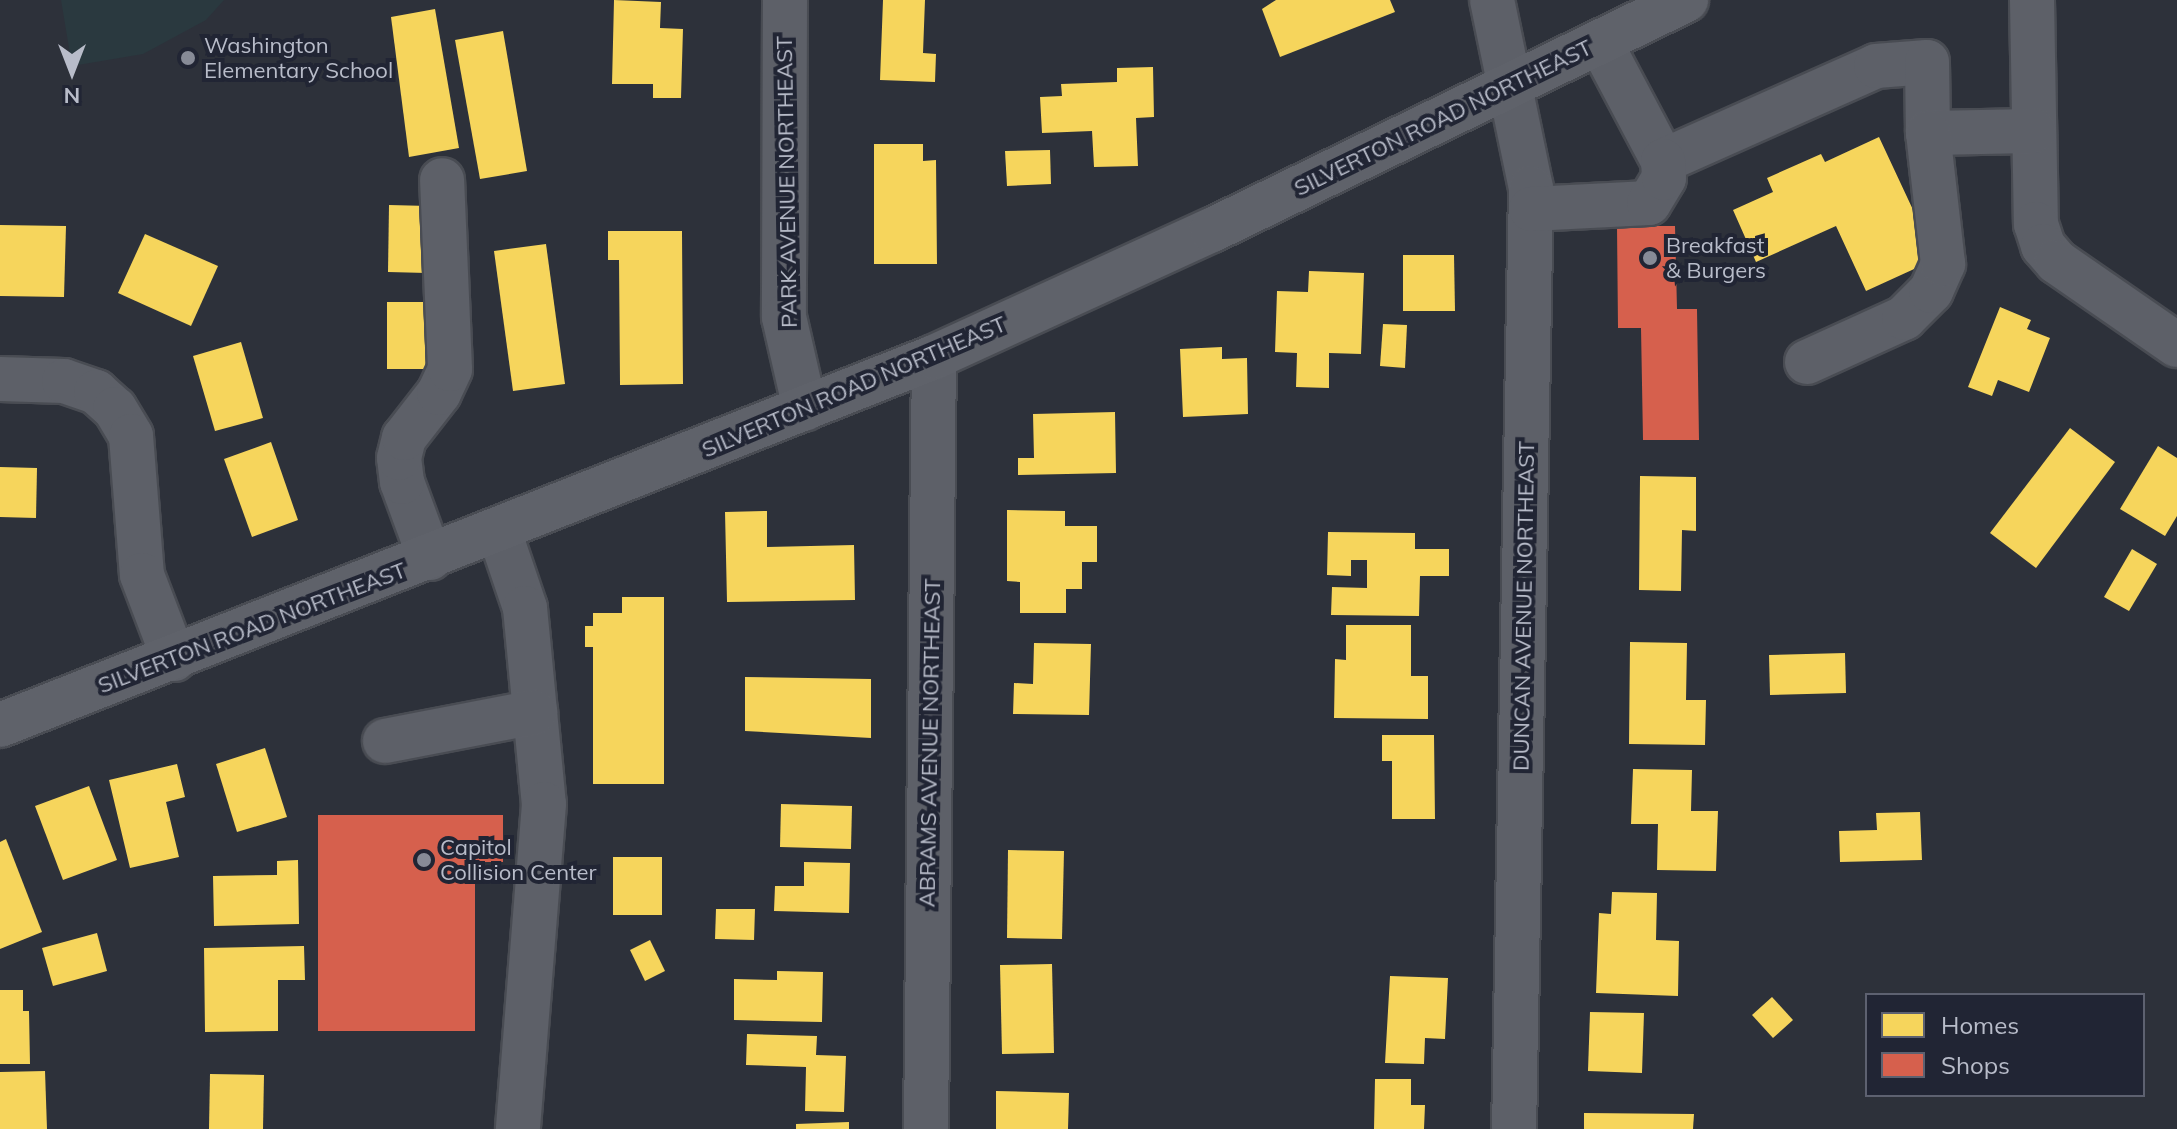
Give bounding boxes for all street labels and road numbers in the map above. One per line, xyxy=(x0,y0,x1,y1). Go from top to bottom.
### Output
street label: SILVERTON ROAD NORTHEAST xyxy=(1290,34,1596,202)
street label: PARK AVENUE NORTHEAST xyxy=(771,36,803,328)
street label: SILVERTON ROAD NORTHEAST xyxy=(698,311,1010,463)
street label: DUNCAN AVENUE NORTHEAST xyxy=(1508,441,1540,771)
street label: SILVERTON ROAD NORTHEAST xyxy=(94,557,410,699)
street label: ABRAMS AVENUE NORTHEAST xyxy=(914,578,946,908)

